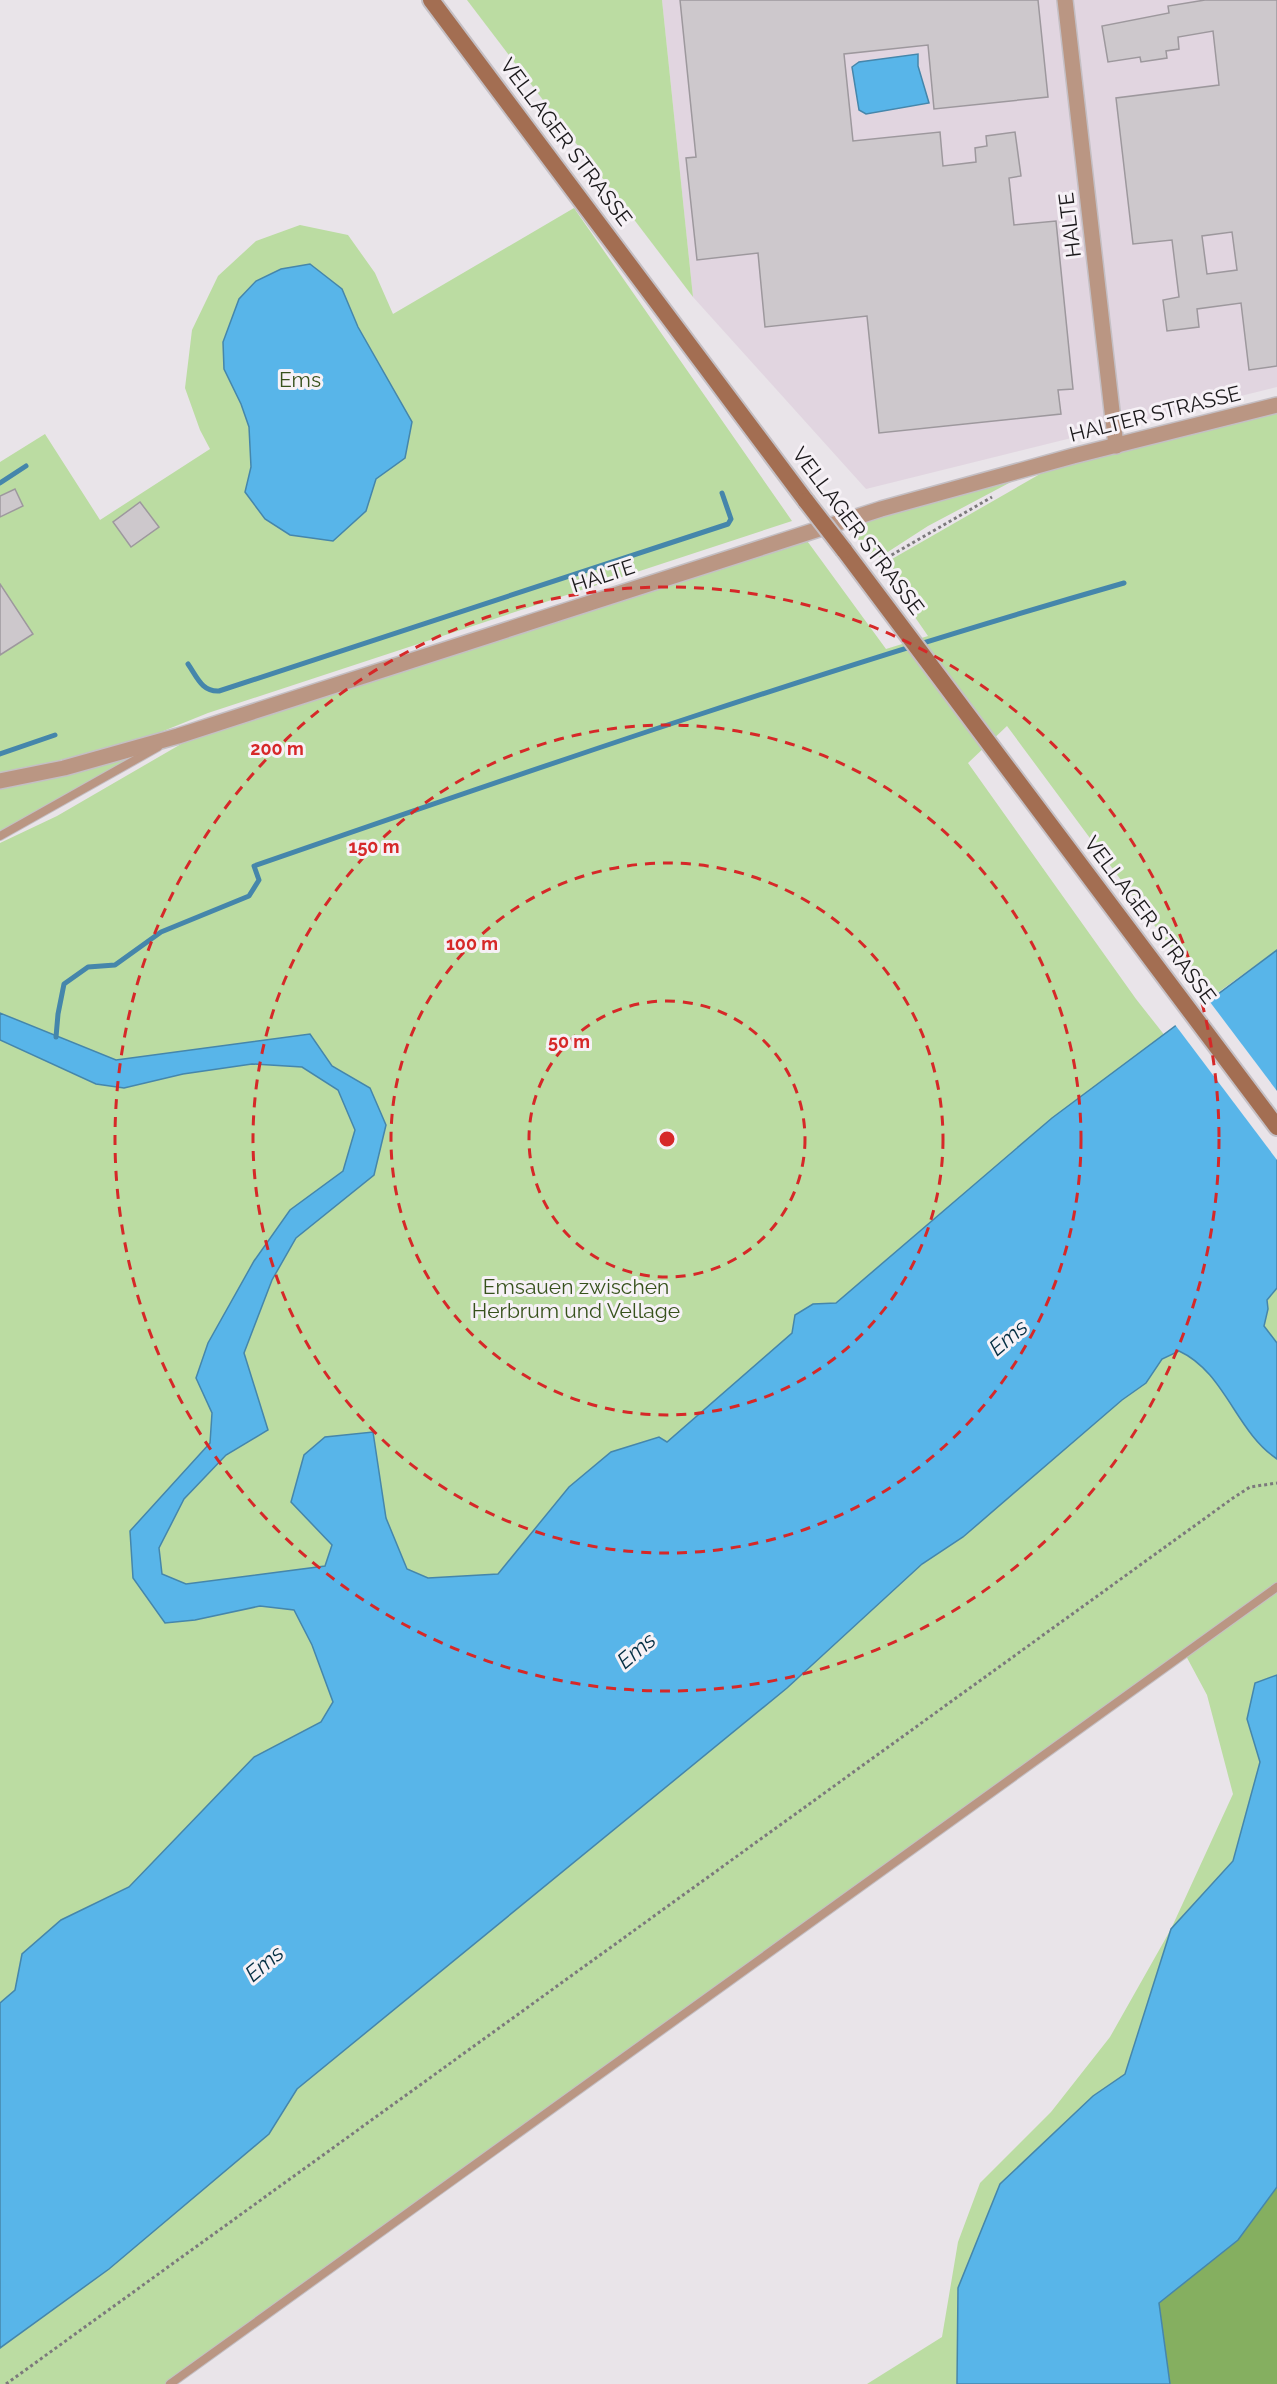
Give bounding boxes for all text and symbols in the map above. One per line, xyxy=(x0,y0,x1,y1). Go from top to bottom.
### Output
street label: VELLAGER STRASSE xyxy=(495,53,638,230)
street label: HALTE xyxy=(1053,191,1086,259)
park label: Ems xyxy=(279,367,321,392)
street label: HALTER STRASSE xyxy=(1067,380,1243,447)
street label: VELLAGER STRASSE xyxy=(787,442,930,619)
street label: HALTE xyxy=(568,554,638,597)
text: 200 m xyxy=(250,738,304,759)
street label: VELLAGER STRASSE xyxy=(1079,831,1222,1008)
text: 150 m xyxy=(349,836,400,857)
text: 100 m xyxy=(446,933,498,954)
text: 50 m xyxy=(548,1031,590,1052)
centre of rings xyxy=(657,1129,677,1149)
park label: Emsauen zwischen Herbrum und Vellage xyxy=(472,1274,680,1323)
water label: Ems xyxy=(983,1313,1033,1361)
water label: Ems xyxy=(611,1626,661,1674)
water label: Ems xyxy=(239,1939,289,1987)

